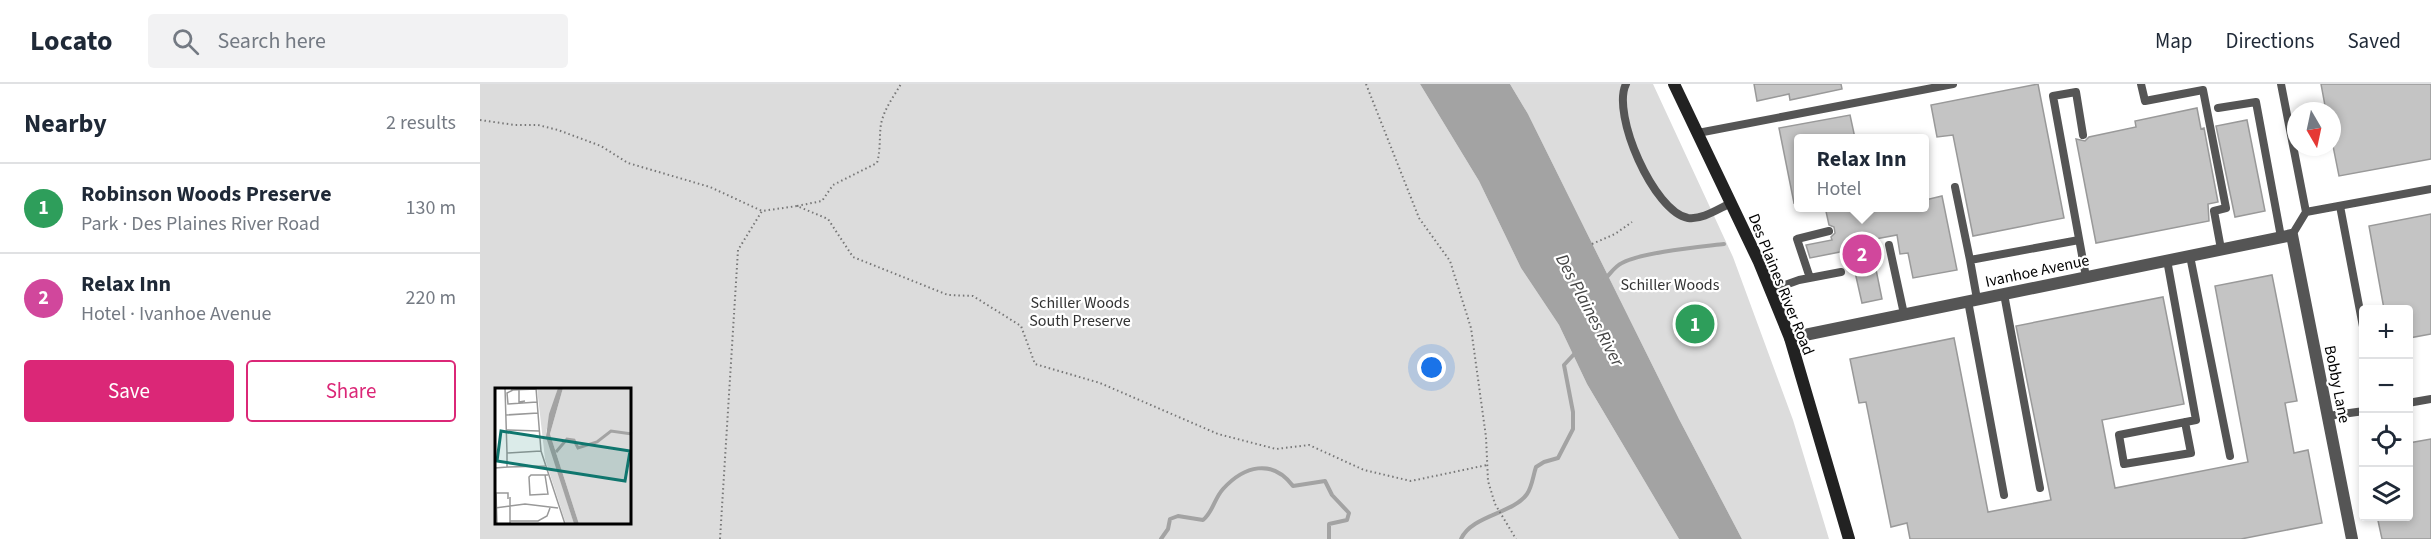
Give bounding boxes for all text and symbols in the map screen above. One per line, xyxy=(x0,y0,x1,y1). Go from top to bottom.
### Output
search box xyxy=(148,14,568,68)
text: Locato xyxy=(30,21,112,61)
icon: search xyxy=(169,25,202,58)
text: Search here xyxy=(217,25,326,57)
text: Map xyxy=(2155,26,2193,56)
text: Directions xyxy=(2226,26,2314,56)
text: Saved xyxy=(2347,26,2401,56)
north arrow xyxy=(2287,102,2341,156)
text: Nearby xyxy=(24,105,107,142)
text: 2 results xyxy=(386,109,456,137)
popup xyxy=(1794,134,1929,212)
text: Relax Inn xyxy=(1816,143,1907,175)
text: Hotel xyxy=(1816,175,1862,203)
text: Robinson Woods Preserve xyxy=(81,178,332,210)
text: 1 xyxy=(38,194,49,222)
text: 130 m xyxy=(406,194,456,222)
text: Park · Des Plaines River Road xyxy=(81,210,320,238)
street label: Des Plaines River Road xyxy=(1743,210,1820,358)
pin: 2 xyxy=(1842,232,1882,276)
water label: Des Plaines River xyxy=(1549,249,1630,372)
street label: Ivanhoe Avenue xyxy=(1983,249,2091,293)
text: Relax Inn xyxy=(81,268,171,300)
park label: Schiller Woods xyxy=(1621,274,1720,296)
text: 2 xyxy=(38,284,49,312)
text: 220 m xyxy=(406,284,456,312)
park label: Schiller Woods South Preserve xyxy=(1029,292,1131,332)
text: Hotel · Ivanhoe Avenue xyxy=(81,300,272,328)
pin: 1 xyxy=(1676,302,1714,346)
map controls xyxy=(2359,305,2413,521)
button: + xyxy=(2359,305,2413,359)
street label: Bobby Lane xyxy=(2319,343,2355,425)
your location xyxy=(1417,353,1446,382)
button: − xyxy=(2359,359,2413,413)
button: Save xyxy=(24,360,234,422)
button: Share xyxy=(246,360,456,422)
inset map xyxy=(495,388,632,524)
button: locate xyxy=(2359,413,2413,467)
button: layers xyxy=(2359,467,2413,521)

